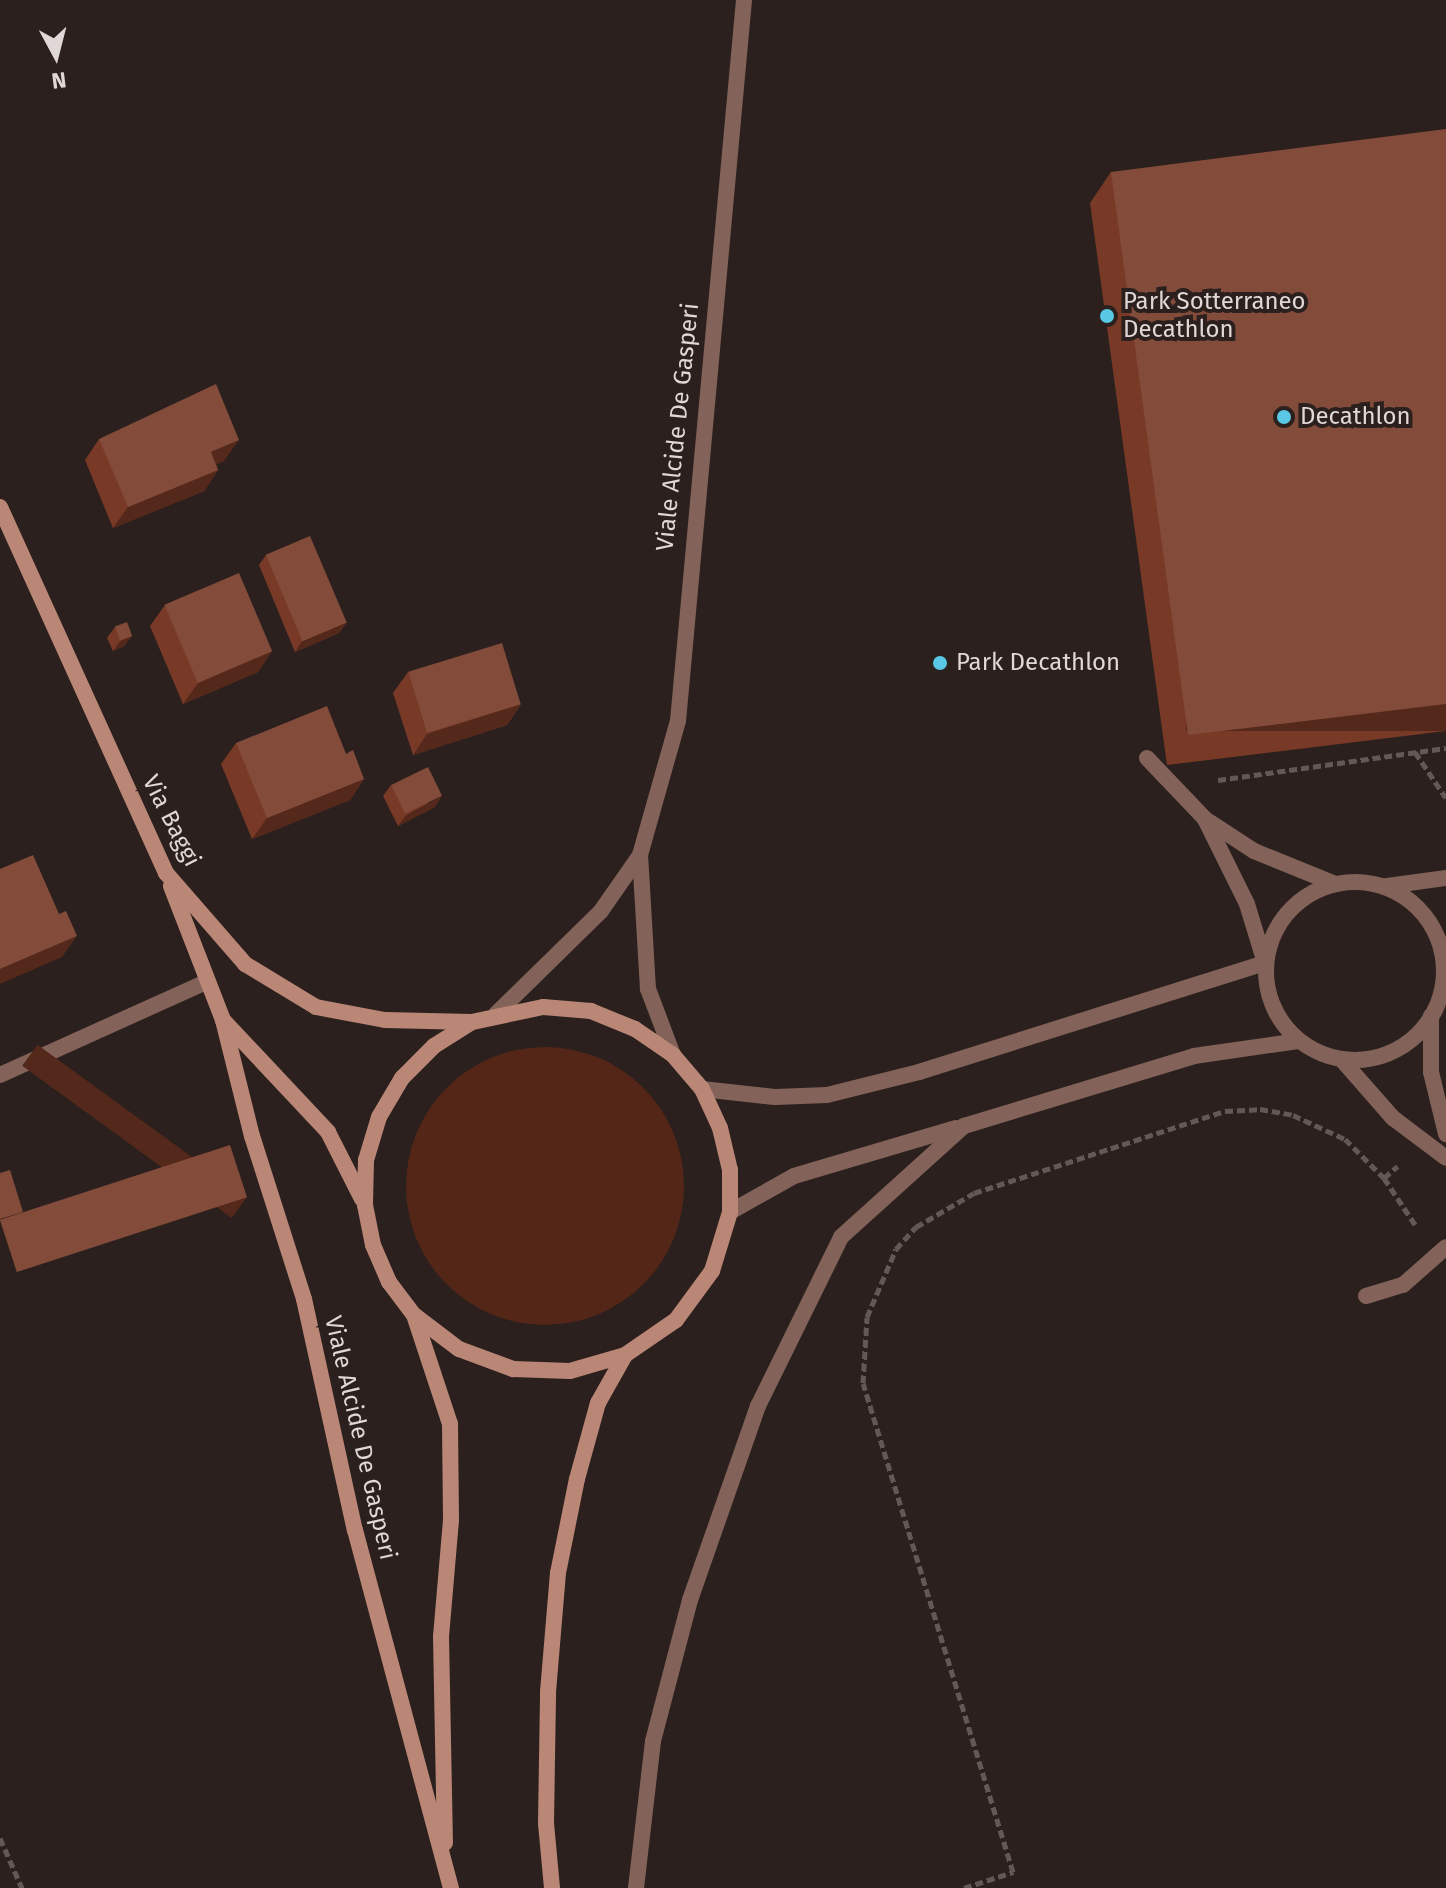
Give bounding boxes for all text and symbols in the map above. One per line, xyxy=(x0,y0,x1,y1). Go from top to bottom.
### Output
north arrow xyxy=(16,16,96,96)
text: N xyxy=(50,66,68,95)
place label: Park Sotterraneo Decathlon xyxy=(1123,288,1306,344)
street label: Viale Alcide De Gasperi xyxy=(651,301,705,553)
marker: Park Sotterraneo Decathlon xyxy=(1098,307,1116,325)
place label: Decathlon xyxy=(1300,403,1411,431)
marker: Decathlon xyxy=(1275,408,1293,426)
place label: Park Decathlon xyxy=(956,649,1120,677)
marker: Park Decathlon xyxy=(931,654,949,672)
street label: Via Baggi xyxy=(136,771,206,871)
street label: Viale Alcide De Gasperi xyxy=(318,1313,402,1563)

